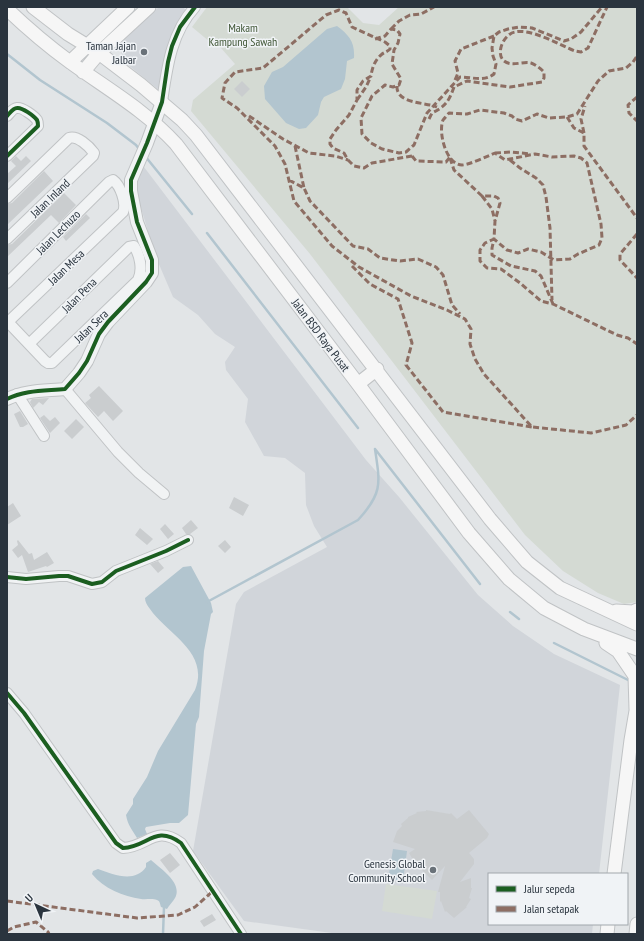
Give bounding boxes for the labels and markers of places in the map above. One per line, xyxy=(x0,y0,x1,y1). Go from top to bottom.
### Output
place label: Taman Jajan Jalbar xyxy=(86,38,137,67)
marker: Taman Jajan Jalbar xyxy=(139,47,149,57)
place label: Genesis Global Community School xyxy=(348,856,425,885)
marker: Genesis Global Community School xyxy=(428,865,438,875)

